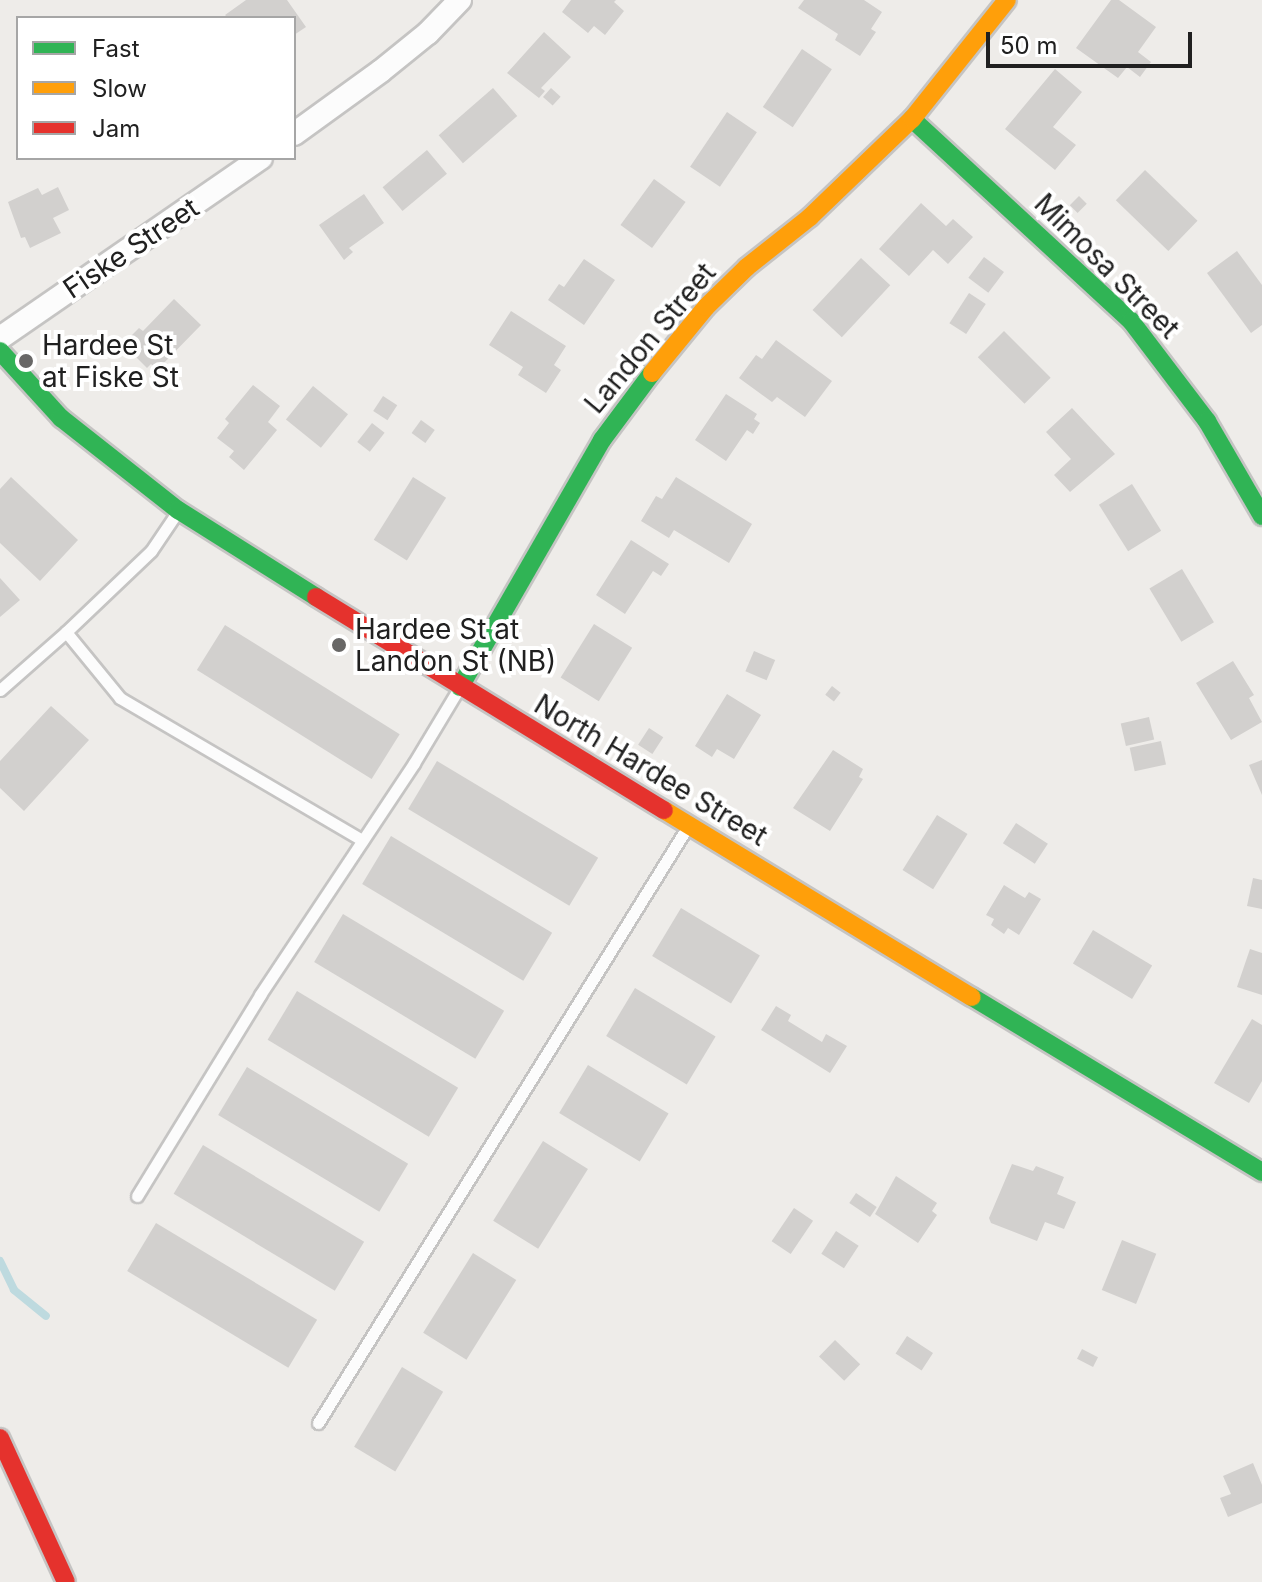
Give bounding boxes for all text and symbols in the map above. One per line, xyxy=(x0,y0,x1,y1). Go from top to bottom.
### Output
legend xyxy=(16,16,296,160)
scale bar xyxy=(990,16,1196,66)
text: 50 m xyxy=(1000,31,1058,60)
text: Fast xyxy=(92,34,140,63)
text: Slow xyxy=(92,74,147,103)
text: Jam xyxy=(92,114,140,143)
street label: Mimosa Street xyxy=(1028,187,1186,345)
street label: Fiske Street xyxy=(57,190,205,306)
street label: Landon Street xyxy=(578,256,722,420)
place label: Hardee St at Fiske St xyxy=(42,328,179,394)
marker: Hardee St at Fiske St xyxy=(17,352,35,370)
place label: Hardee St at Landon St (NB) xyxy=(355,612,556,678)
marker: Hardee St at Landon St (NB) xyxy=(330,636,348,654)
street label: North Hardee Street xyxy=(528,687,774,853)

